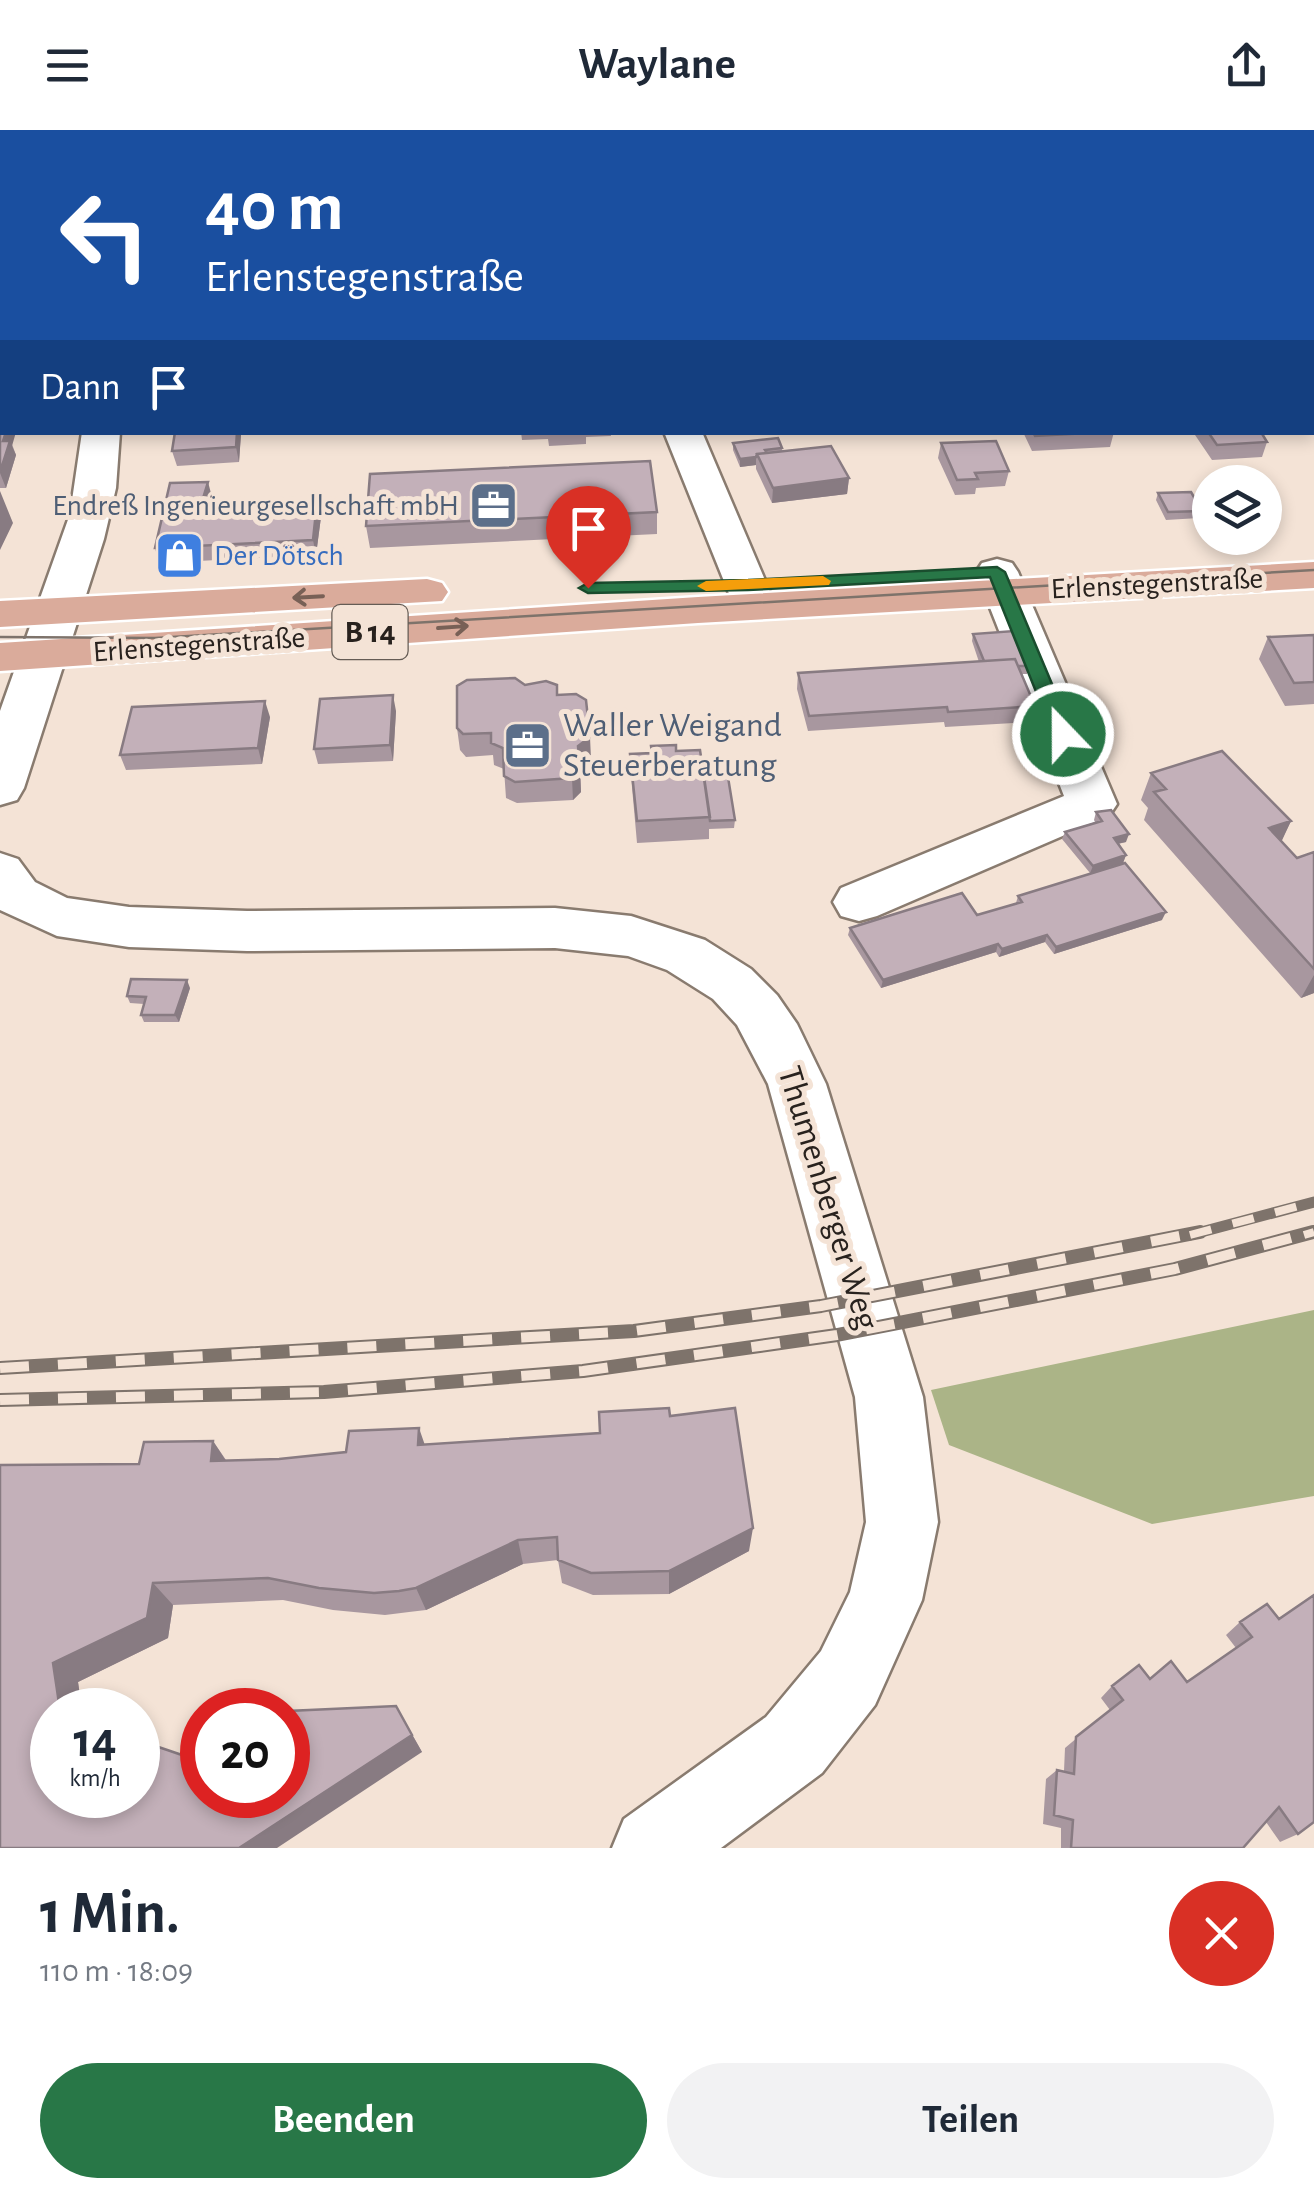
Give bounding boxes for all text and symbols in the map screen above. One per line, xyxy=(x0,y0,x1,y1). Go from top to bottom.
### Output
icon: menu xyxy=(40,38,95,93)
icon: share xyxy=(1219,38,1274,93)
text: Waylane xyxy=(578,42,736,87)
icon: left xyxy=(40,170,170,300)
text: 40 m xyxy=(205,173,344,243)
text: Erlenstegenstraße xyxy=(205,255,524,300)
icon: arrive xyxy=(141,360,196,415)
text: Dann xyxy=(40,369,121,407)
map controls xyxy=(1192,465,1282,555)
button: layers xyxy=(1192,465,1282,555)
office icon: Endreß Ingenieurgesellschaft mbH xyxy=(468,480,520,532)
pin xyxy=(546,486,631,589)
place label: Endreß Ingenieurgesellschaft mbH xyxy=(52,491,459,521)
icon: arrive xyxy=(561,501,616,556)
shop icon: Der Dötsch xyxy=(153,530,205,582)
place label: Der Dötsch xyxy=(214,541,344,571)
street label: Erlenstegenstraße xyxy=(1050,563,1264,605)
one-way arrow xyxy=(292,588,324,607)
road number: B 14 xyxy=(332,605,408,659)
one-way arrow xyxy=(437,617,469,636)
street label: Erlenstegenstraße xyxy=(92,623,306,667)
position arrow xyxy=(1011,682,1115,786)
place label: Waller Weigand Steuerberatung xyxy=(563,708,782,783)
office icon: Waller Weigand Steuerberatung xyxy=(502,719,554,771)
street label: Thumenberger Weg xyxy=(771,1062,885,1334)
speed limit sign: 20 xyxy=(180,1688,310,1818)
text: 14 xyxy=(73,1716,117,1766)
text: km/h xyxy=(69,1766,121,1791)
button: close xyxy=(1169,1881,1274,1986)
text: 1 Min. xyxy=(40,1884,180,1944)
text: 110 m · 18:09 xyxy=(40,1955,193,1987)
button: Beenden xyxy=(40,2063,647,2178)
button: Teilen xyxy=(667,2063,1274,2178)

